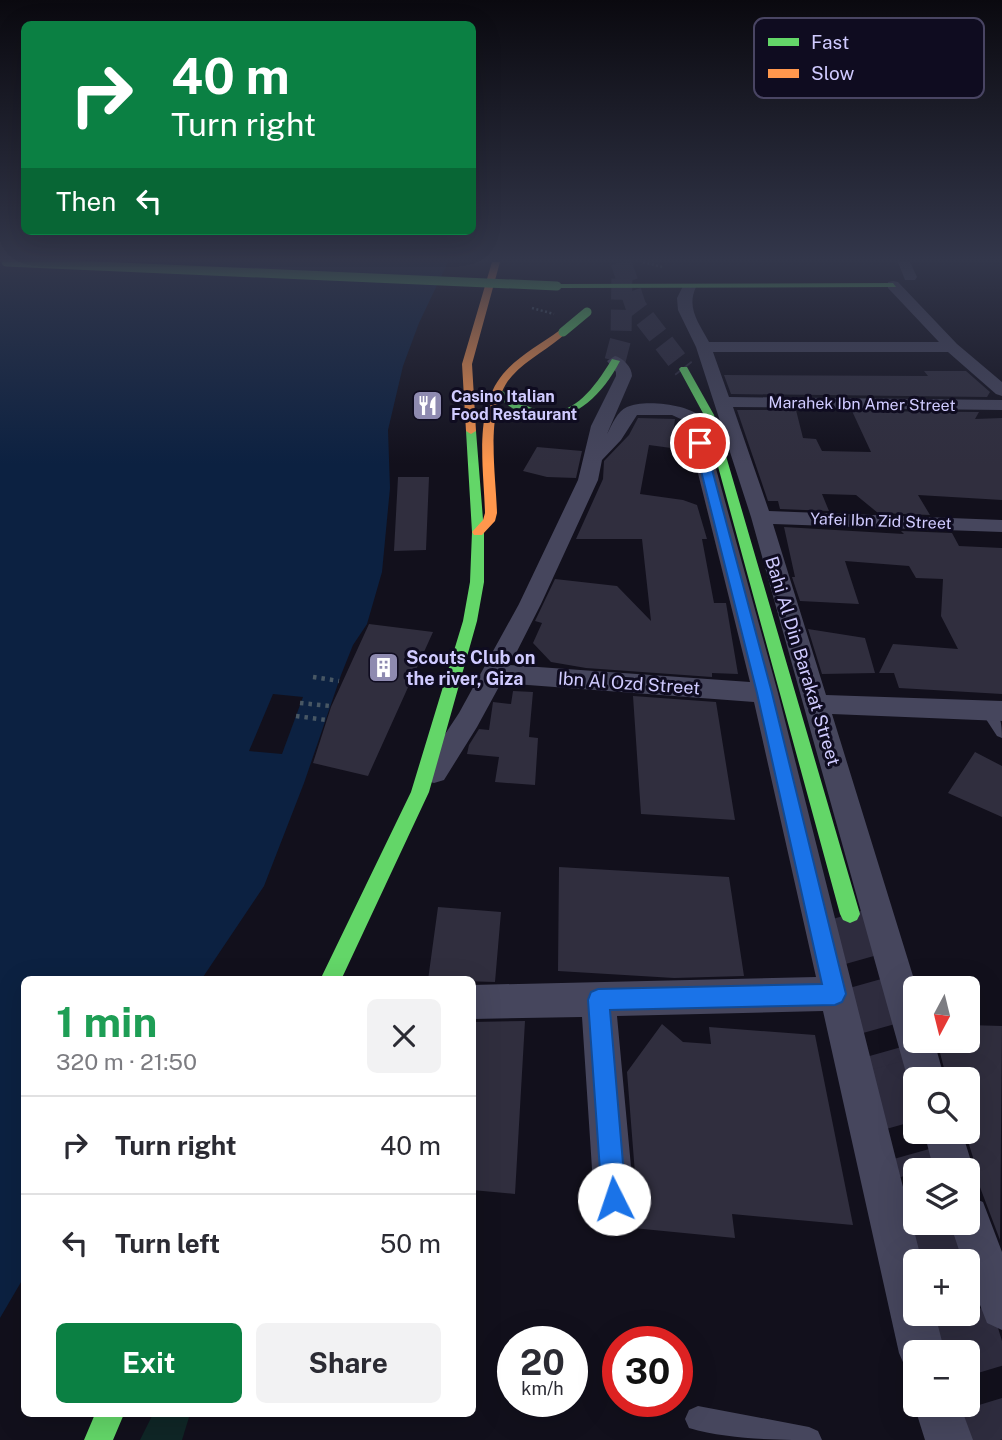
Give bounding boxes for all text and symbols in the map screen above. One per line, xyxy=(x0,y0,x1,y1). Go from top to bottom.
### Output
legend xyxy=(754,18,984,98)
text: Fast xyxy=(811,31,849,53)
text: 40 m xyxy=(171,47,290,105)
icon: right xyxy=(56,49,147,140)
text: Slow xyxy=(811,62,855,84)
text: Turn right xyxy=(171,106,316,143)
icon: left xyxy=(130,182,168,220)
text: Then xyxy=(56,186,116,217)
place label: Casino Italian Food Restaurant xyxy=(451,387,578,424)
restaurant icon: Casino Italian Food Restaurant xyxy=(411,388,445,422)
street label: Marahek Ibn Amer Street xyxy=(768,393,956,415)
pin xyxy=(670,413,730,473)
icon: arrive xyxy=(681,424,719,462)
street label: Yafei Ibn Zid Street xyxy=(810,509,952,533)
street label: Bahi Al Din Barakat Street xyxy=(761,554,845,768)
place label: Scouts Club on the river, Giza xyxy=(406,647,535,689)
building icon: Scouts Club on the river, Giza xyxy=(366,650,400,684)
street label: Ibn Al Ozd Street xyxy=(557,668,701,698)
north arrow xyxy=(903,976,980,1054)
map controls xyxy=(903,976,980,1417)
text: 1 min xyxy=(56,997,157,1046)
button: close xyxy=(367,999,441,1073)
text: 320 m · 21:50 xyxy=(56,1048,197,1075)
button: search xyxy=(903,1067,980,1144)
icon: right xyxy=(56,1126,94,1164)
text: Turn right xyxy=(115,1130,237,1161)
text: 40 m xyxy=(380,1130,441,1161)
button: layers xyxy=(903,1158,980,1235)
position arrow xyxy=(577,1162,651,1236)
icon: left xyxy=(56,1224,94,1262)
text: Turn left xyxy=(115,1228,220,1259)
text: 50 m xyxy=(380,1228,441,1259)
button: + xyxy=(903,1249,980,1326)
button: Exit xyxy=(56,1323,242,1403)
button: Share xyxy=(256,1323,441,1403)
speed limit sign: 30 xyxy=(602,1326,693,1417)
button: − xyxy=(903,1340,980,1417)
text: 20 xyxy=(520,1342,565,1383)
text: km/h xyxy=(521,1378,564,1399)

